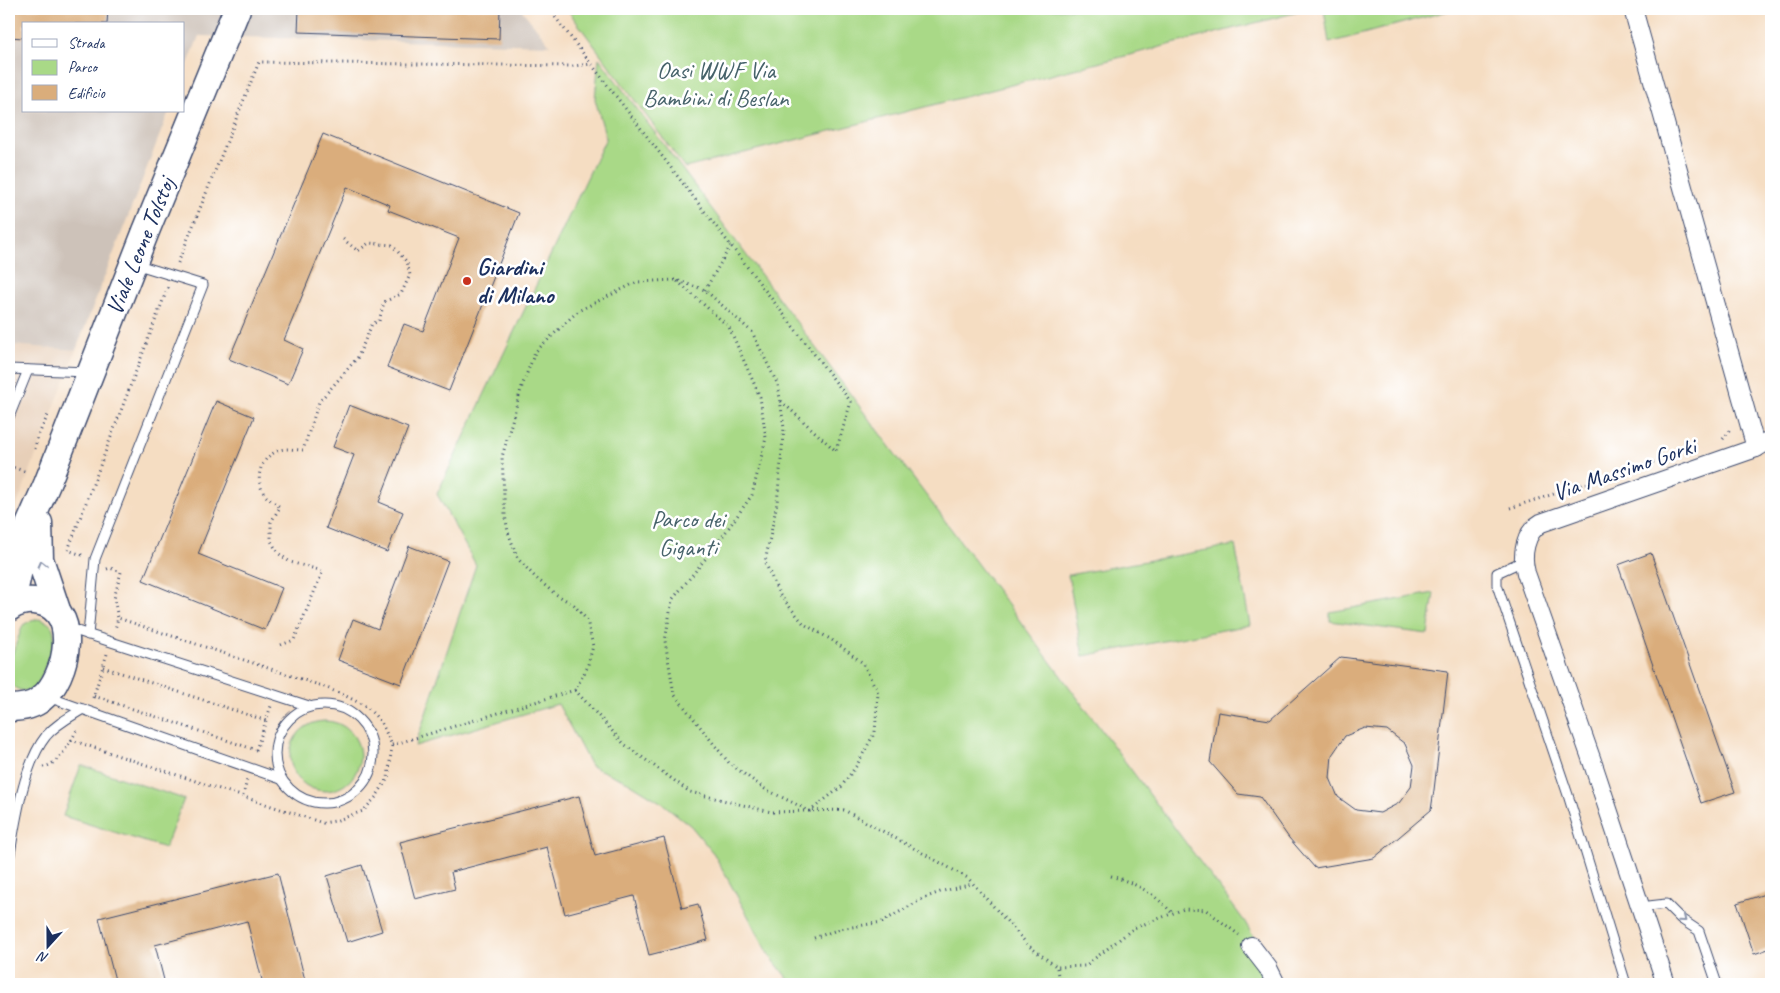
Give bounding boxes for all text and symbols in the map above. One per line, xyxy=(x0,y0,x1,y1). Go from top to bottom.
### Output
legend xyxy=(22,22,185,112)
text: Strada xyxy=(68,34,105,53)
park label: Oasi WWF Via Bambini di Beslan xyxy=(643,55,790,113)
text: Parco xyxy=(68,58,99,77)
text: Edificio xyxy=(68,84,106,103)
street label: Viale Leone Tolstoj xyxy=(99,170,182,319)
place label: Giardini di Milano xyxy=(477,252,556,310)
marker: Giardini di Milano xyxy=(461,275,473,287)
street label: Via Massimo Gorki xyxy=(1548,430,1702,508)
park label: Parco dei Giganti xyxy=(651,504,727,562)
one-way arrow xyxy=(37,559,48,568)
one-way arrow xyxy=(1677,914,1686,922)
north arrow xyxy=(22,920,72,970)
text: N xyxy=(34,947,51,967)

